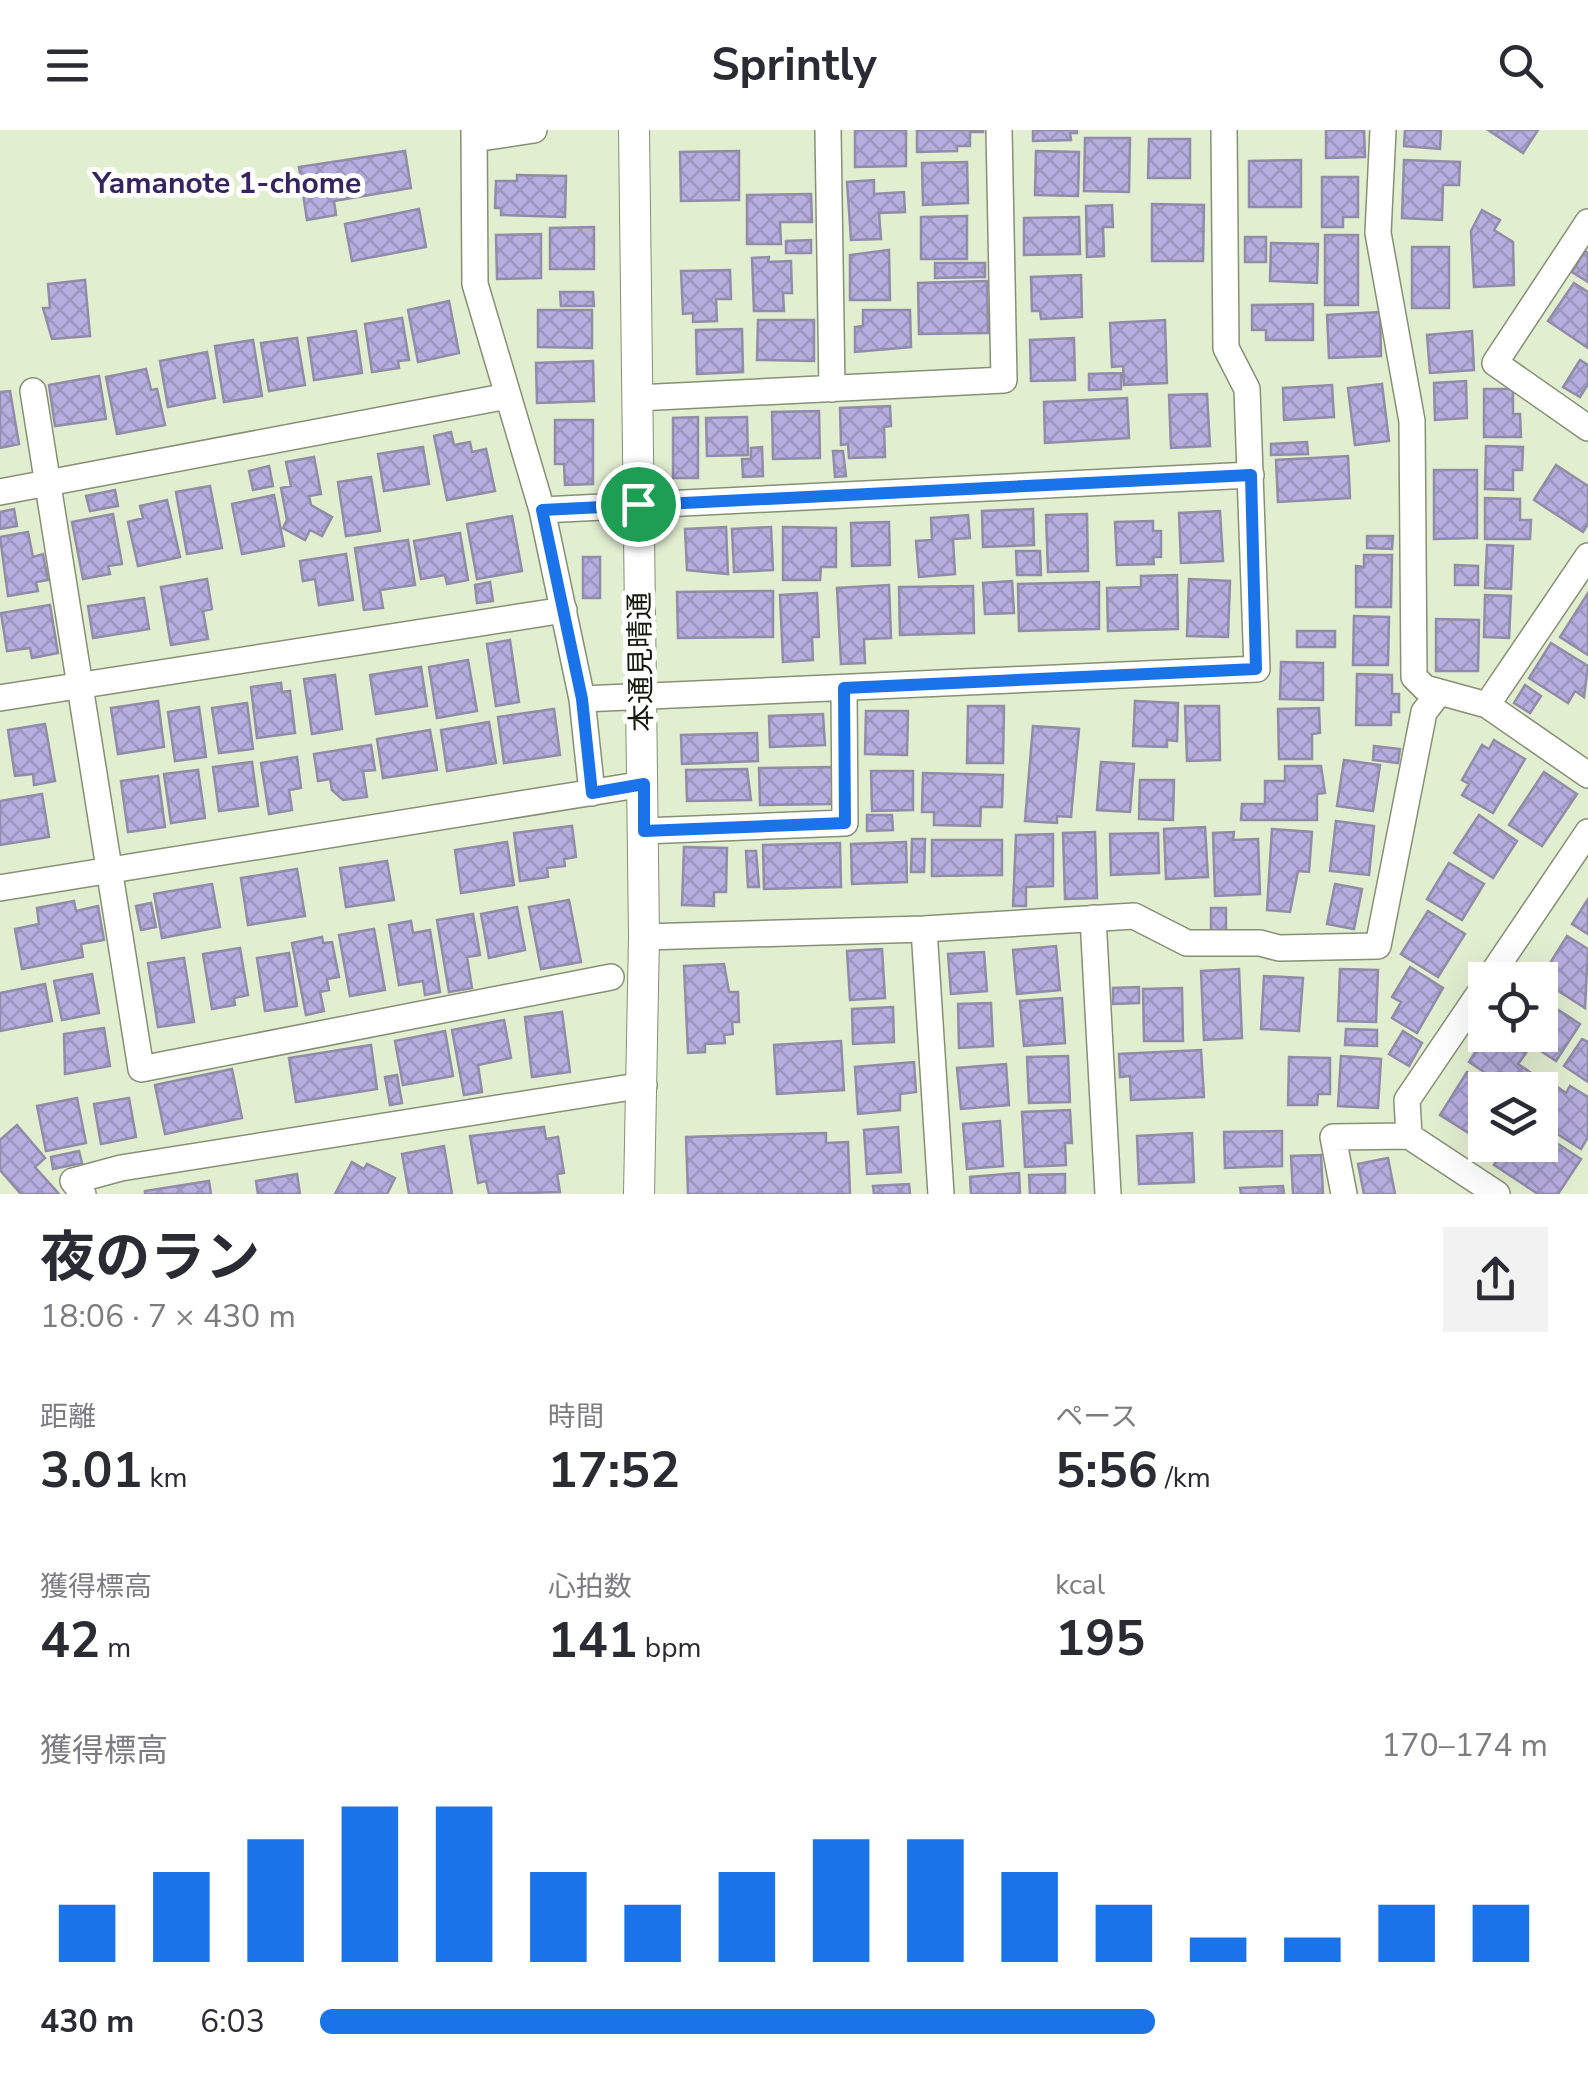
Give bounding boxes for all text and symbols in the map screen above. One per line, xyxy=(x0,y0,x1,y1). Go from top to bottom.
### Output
text: Sprintly xyxy=(711,35,877,96)
icon: menu xyxy=(40,38,95,93)
icon: search xyxy=(1493,38,1548,93)
district label: Yamanote 1-chome xyxy=(92,163,361,204)
pin xyxy=(596,462,681,547)
icon: arrive xyxy=(611,477,666,532)
street label: 本通見晴通 xyxy=(621,592,661,732)
map controls xyxy=(1468,962,1558,1162)
button: locate xyxy=(1468,962,1558,1052)
button: layers xyxy=(1468,1072,1558,1162)
text: 夜のラン xyxy=(40,1220,260,1295)
button: share xyxy=(1443,1227,1548,1332)
text: 18:06 · 7 × 430 m xyxy=(40,1295,296,1338)
text: 距離 xyxy=(40,1398,96,1436)
text: 時間 xyxy=(548,1398,604,1436)
text: ペース xyxy=(1055,1398,1138,1436)
text: 3.01 xyxy=(40,1436,142,1505)
text: 17:52 xyxy=(548,1436,680,1505)
text: 5:56 xyxy=(1055,1436,1158,1505)
text: km xyxy=(142,1459,188,1497)
text: /km xyxy=(1158,1459,1211,1497)
text: kcal xyxy=(1055,1566,1105,1604)
text: 獲得標高 xyxy=(40,1568,152,1606)
text: 心拍数 xyxy=(548,1568,632,1606)
text: 195 xyxy=(1055,1604,1145,1673)
text: 42 xyxy=(40,1606,100,1675)
text: 141 xyxy=(548,1606,638,1675)
text: m xyxy=(100,1629,131,1667)
text: bpm xyxy=(638,1629,701,1667)
text: 170–174 m xyxy=(1381,1724,1548,1767)
text: 獲得標高 xyxy=(40,1729,168,1772)
text: 430 m xyxy=(40,2000,134,2043)
text: 6:03 xyxy=(200,2000,265,2043)

